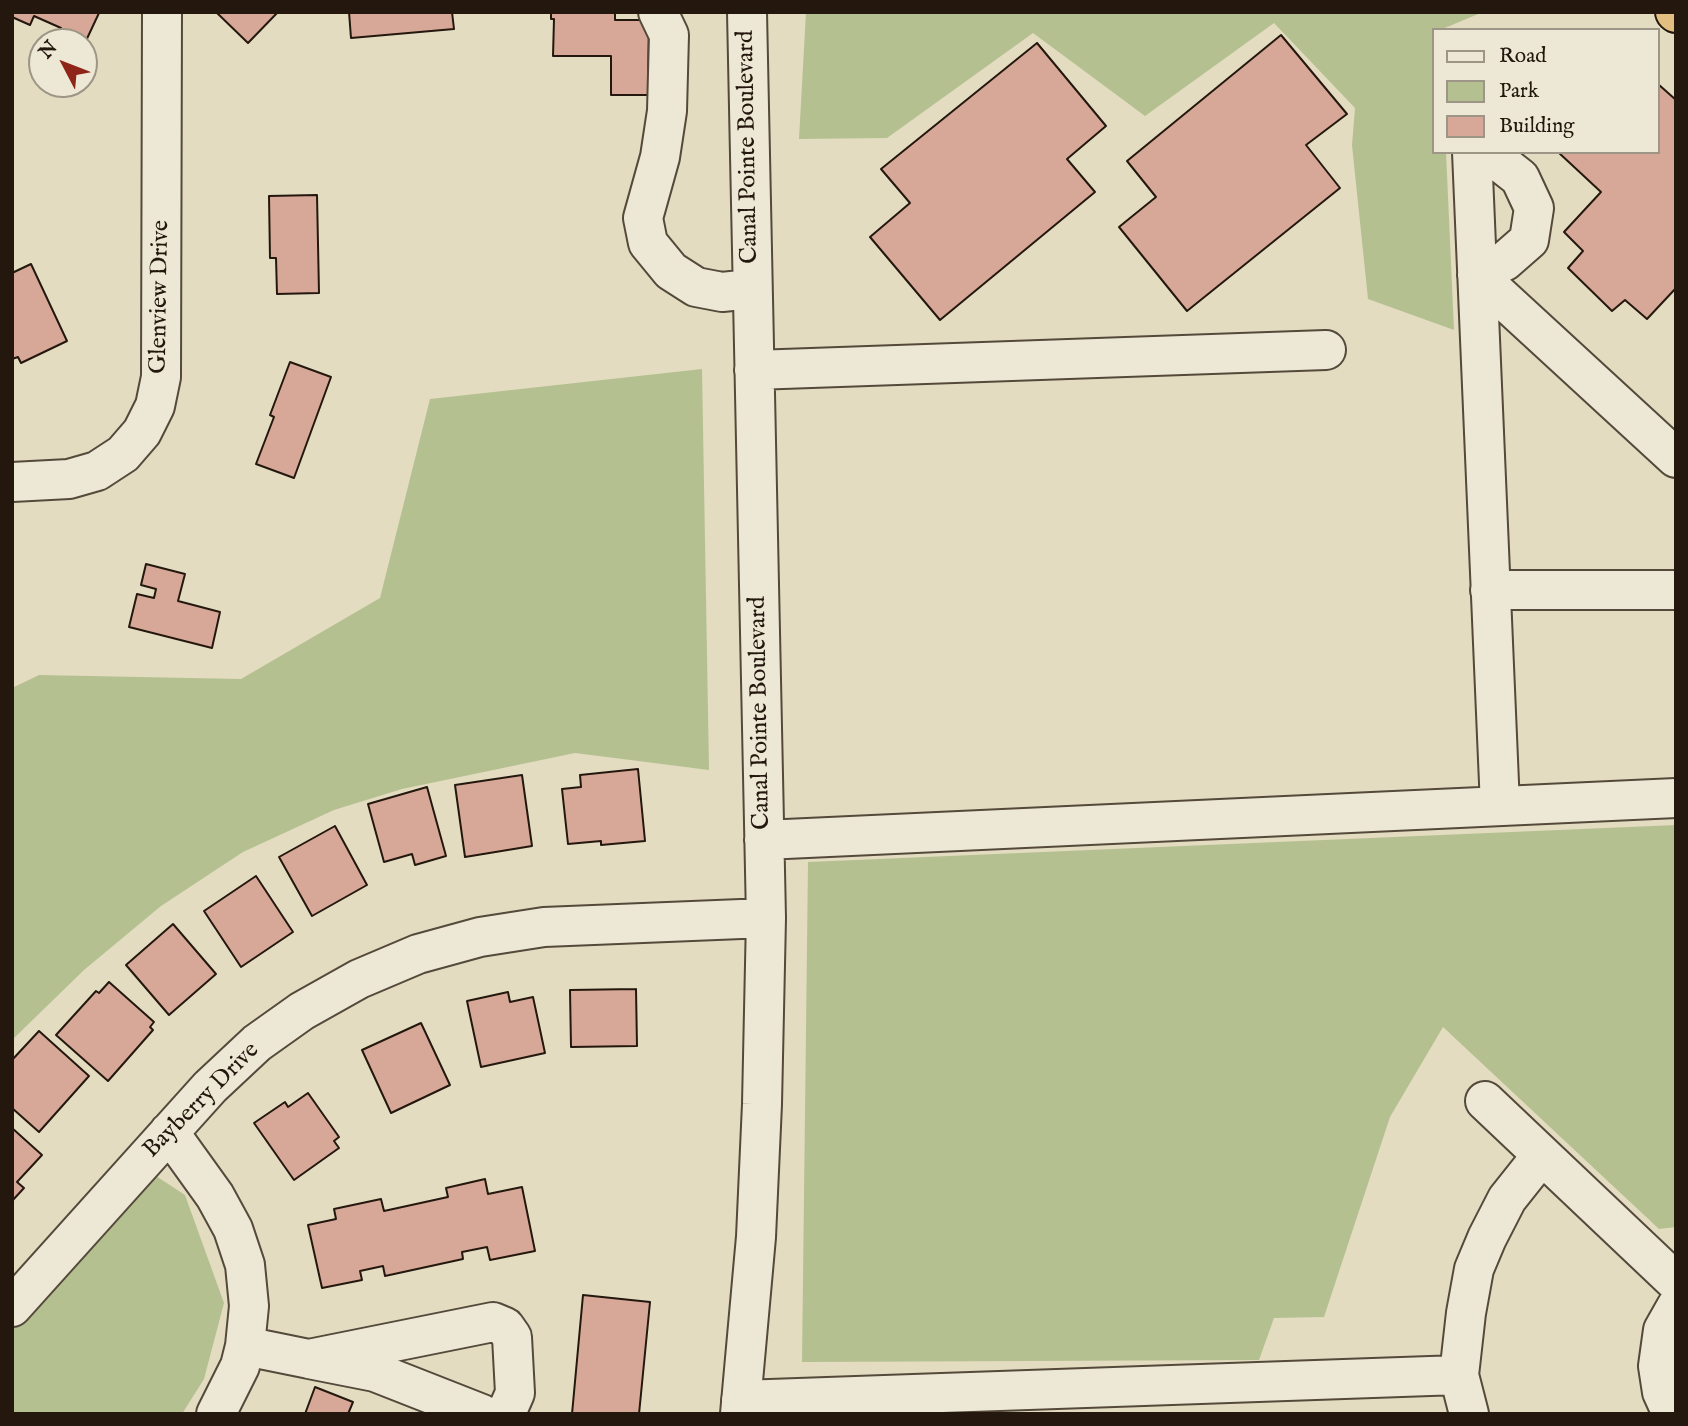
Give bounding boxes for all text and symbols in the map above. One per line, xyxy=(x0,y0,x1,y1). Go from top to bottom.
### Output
north arrow xyxy=(28,28,98,98)
legend xyxy=(1432,28,1660,154)
street label: Canal Pointe Boulevard xyxy=(733,30,765,264)
text: N xyxy=(34,36,63,64)
text: Road xyxy=(1499,43,1546,70)
text: Park xyxy=(1499,78,1539,105)
text: Building xyxy=(1499,113,1574,140)
street label: Glenview Drive xyxy=(145,220,177,374)
street label: Canal Pointe Boulevard xyxy=(745,596,777,830)
street label: Bayberry Drive xyxy=(138,1037,266,1165)

